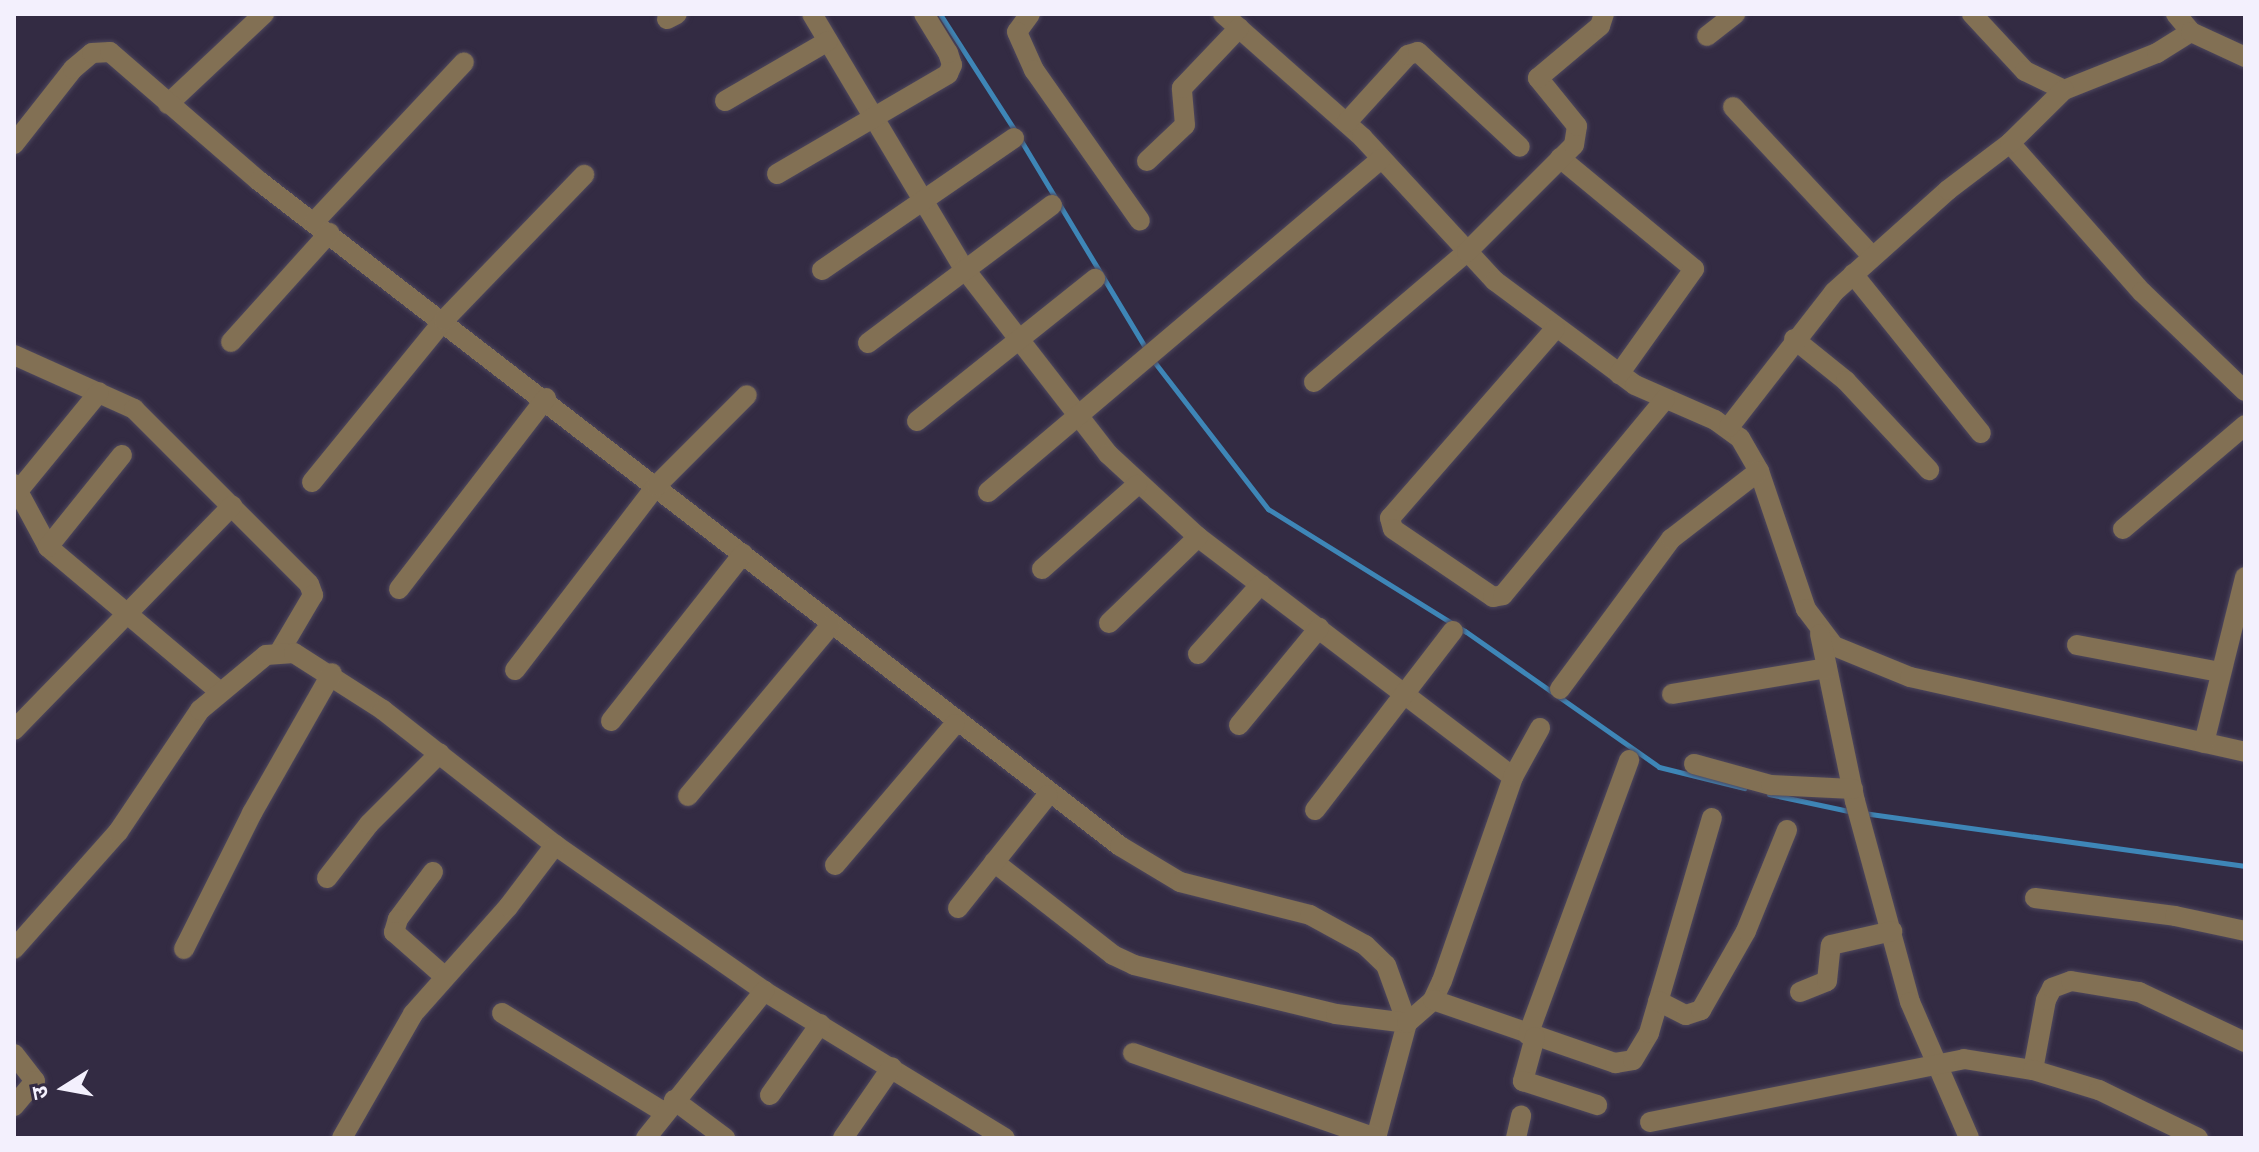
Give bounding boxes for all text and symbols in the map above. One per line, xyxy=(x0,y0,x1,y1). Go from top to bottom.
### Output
north arrow xyxy=(24,1048,104,1128)
text: उ xyxy=(25,1084,54,1102)

